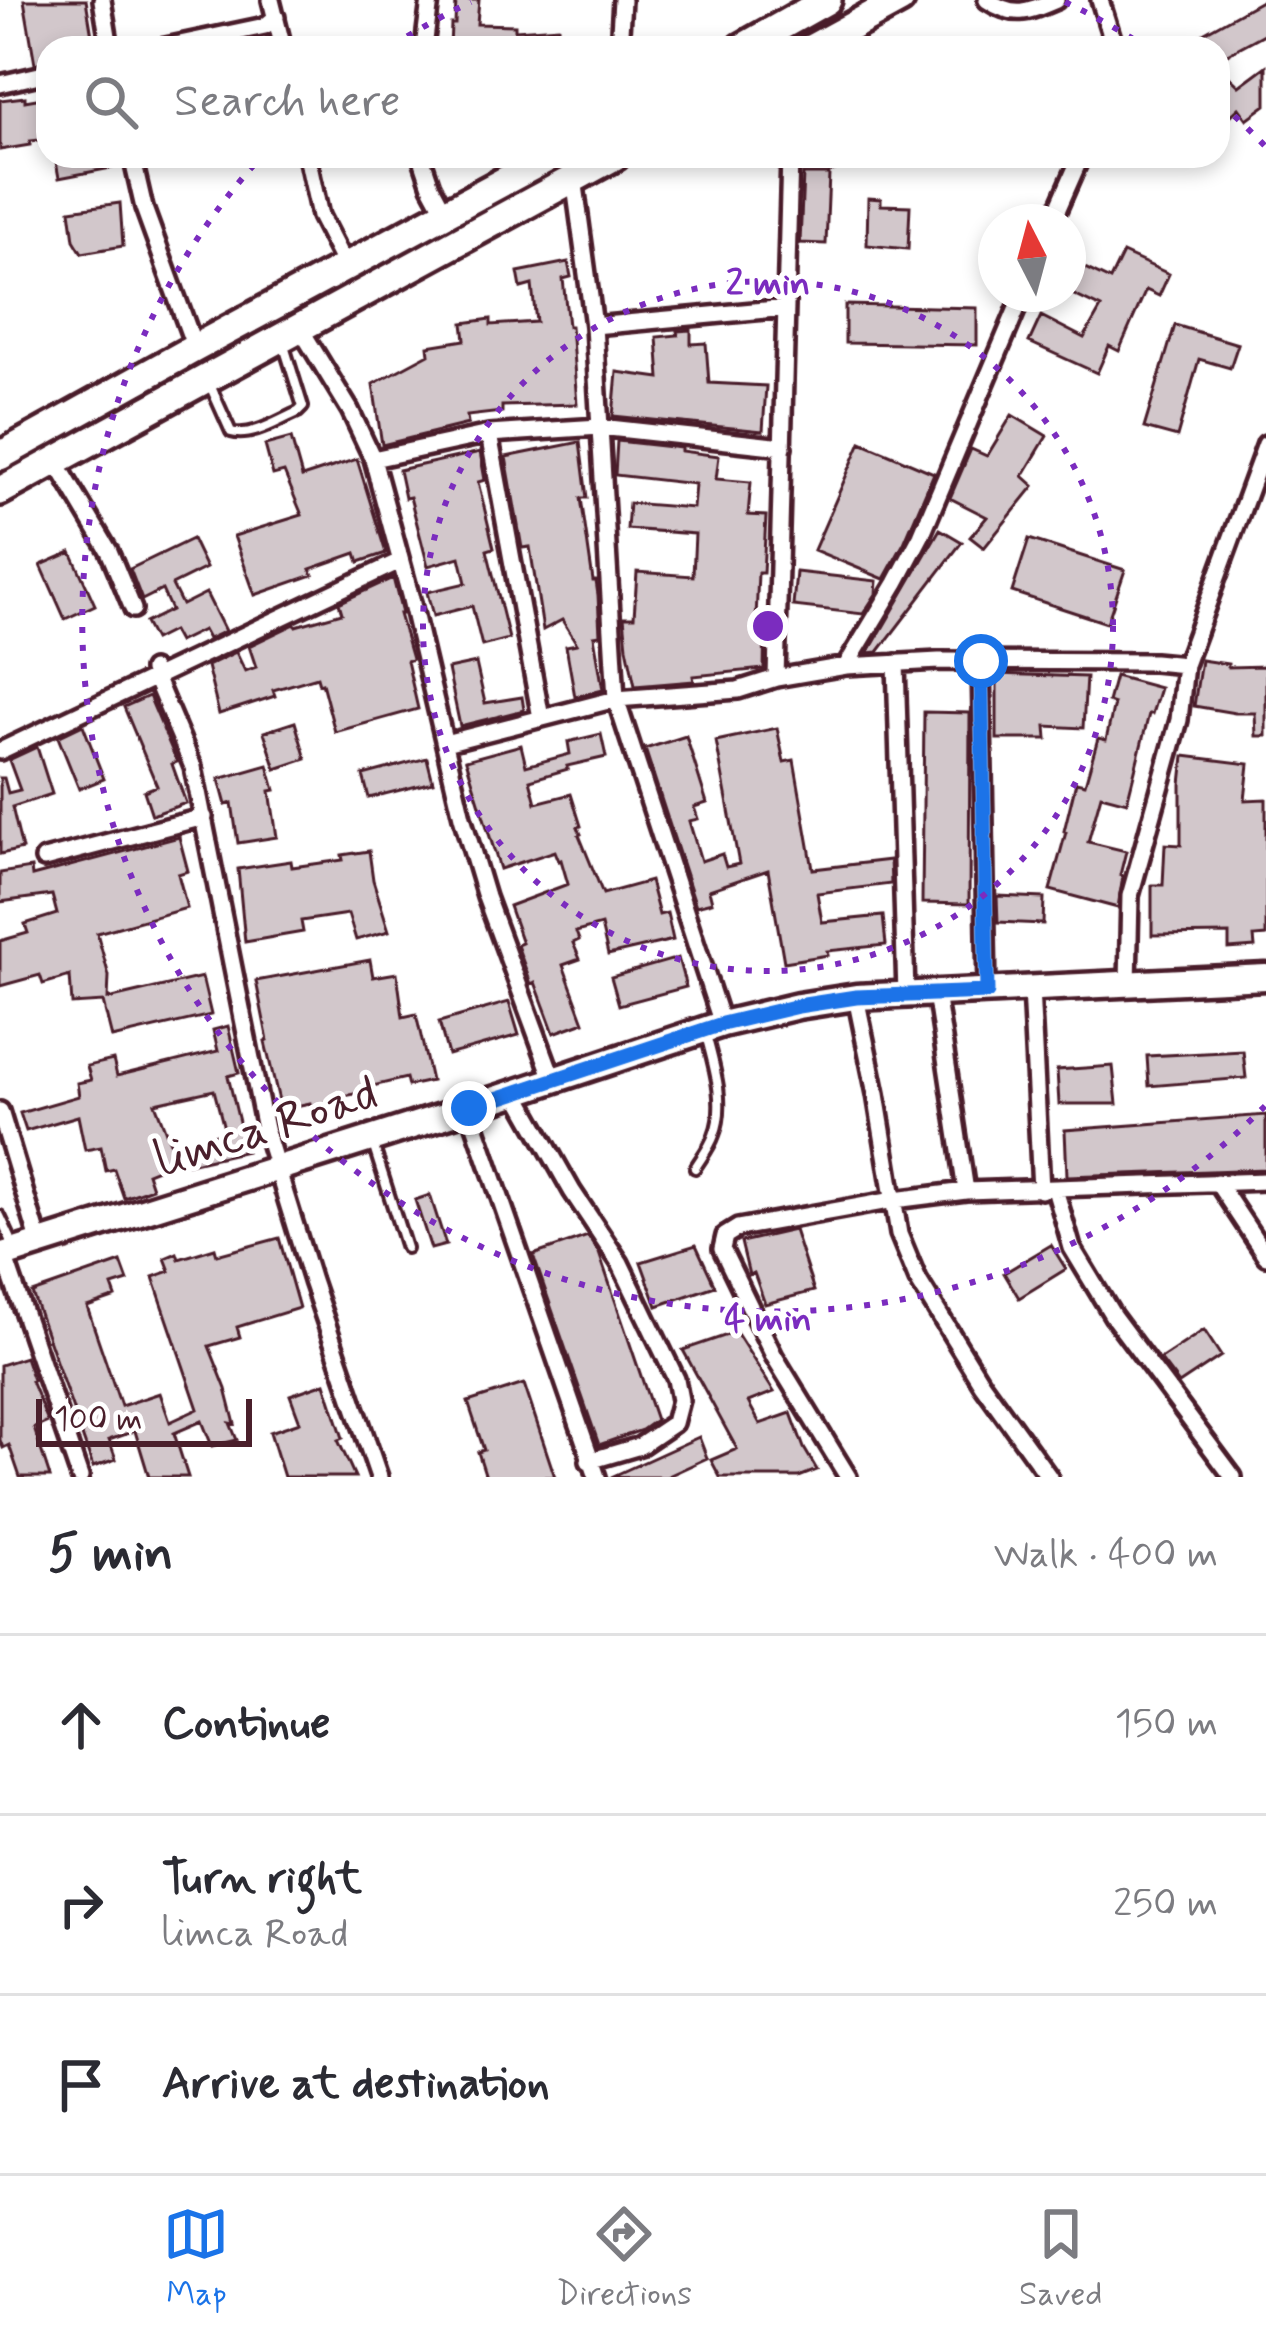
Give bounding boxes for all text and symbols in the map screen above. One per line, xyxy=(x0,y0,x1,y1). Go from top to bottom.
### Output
search box xyxy=(36,36,1230,168)
icon: search xyxy=(78,69,144,135)
text: Search here xyxy=(174,73,401,132)
north arrow xyxy=(978,204,1086,312)
text: 2 min xyxy=(726,261,810,308)
centre of rings xyxy=(747,605,789,647)
route start xyxy=(954,634,1008,688)
street label: limca Road xyxy=(148,1063,386,1193)
route end xyxy=(442,1081,496,1135)
text: 4 min xyxy=(724,1297,812,1344)
scale bar xyxy=(36,1393,252,1446)
text: 100 m xyxy=(54,1398,143,1442)
text: 5 min xyxy=(48,1522,173,1588)
text: Walk · 400 m xyxy=(994,1530,1218,1581)
icon: ahead xyxy=(48,1692,114,1758)
text: Continue xyxy=(162,1695,330,1754)
text: 150 m xyxy=(1115,1699,1218,1750)
text: Turn right xyxy=(162,1850,362,1909)
icon: right xyxy=(48,1872,114,1938)
text: 250 m xyxy=(1113,1879,1218,1930)
text: limca Road xyxy=(162,1909,348,1960)
icon: arrive xyxy=(48,2052,114,2118)
text: Arrive at destination xyxy=(162,2055,550,2114)
tab: Map xyxy=(163,2201,229,2317)
tab: Directions xyxy=(556,2201,692,2317)
tab: Saved xyxy=(1019,2201,1103,2317)

